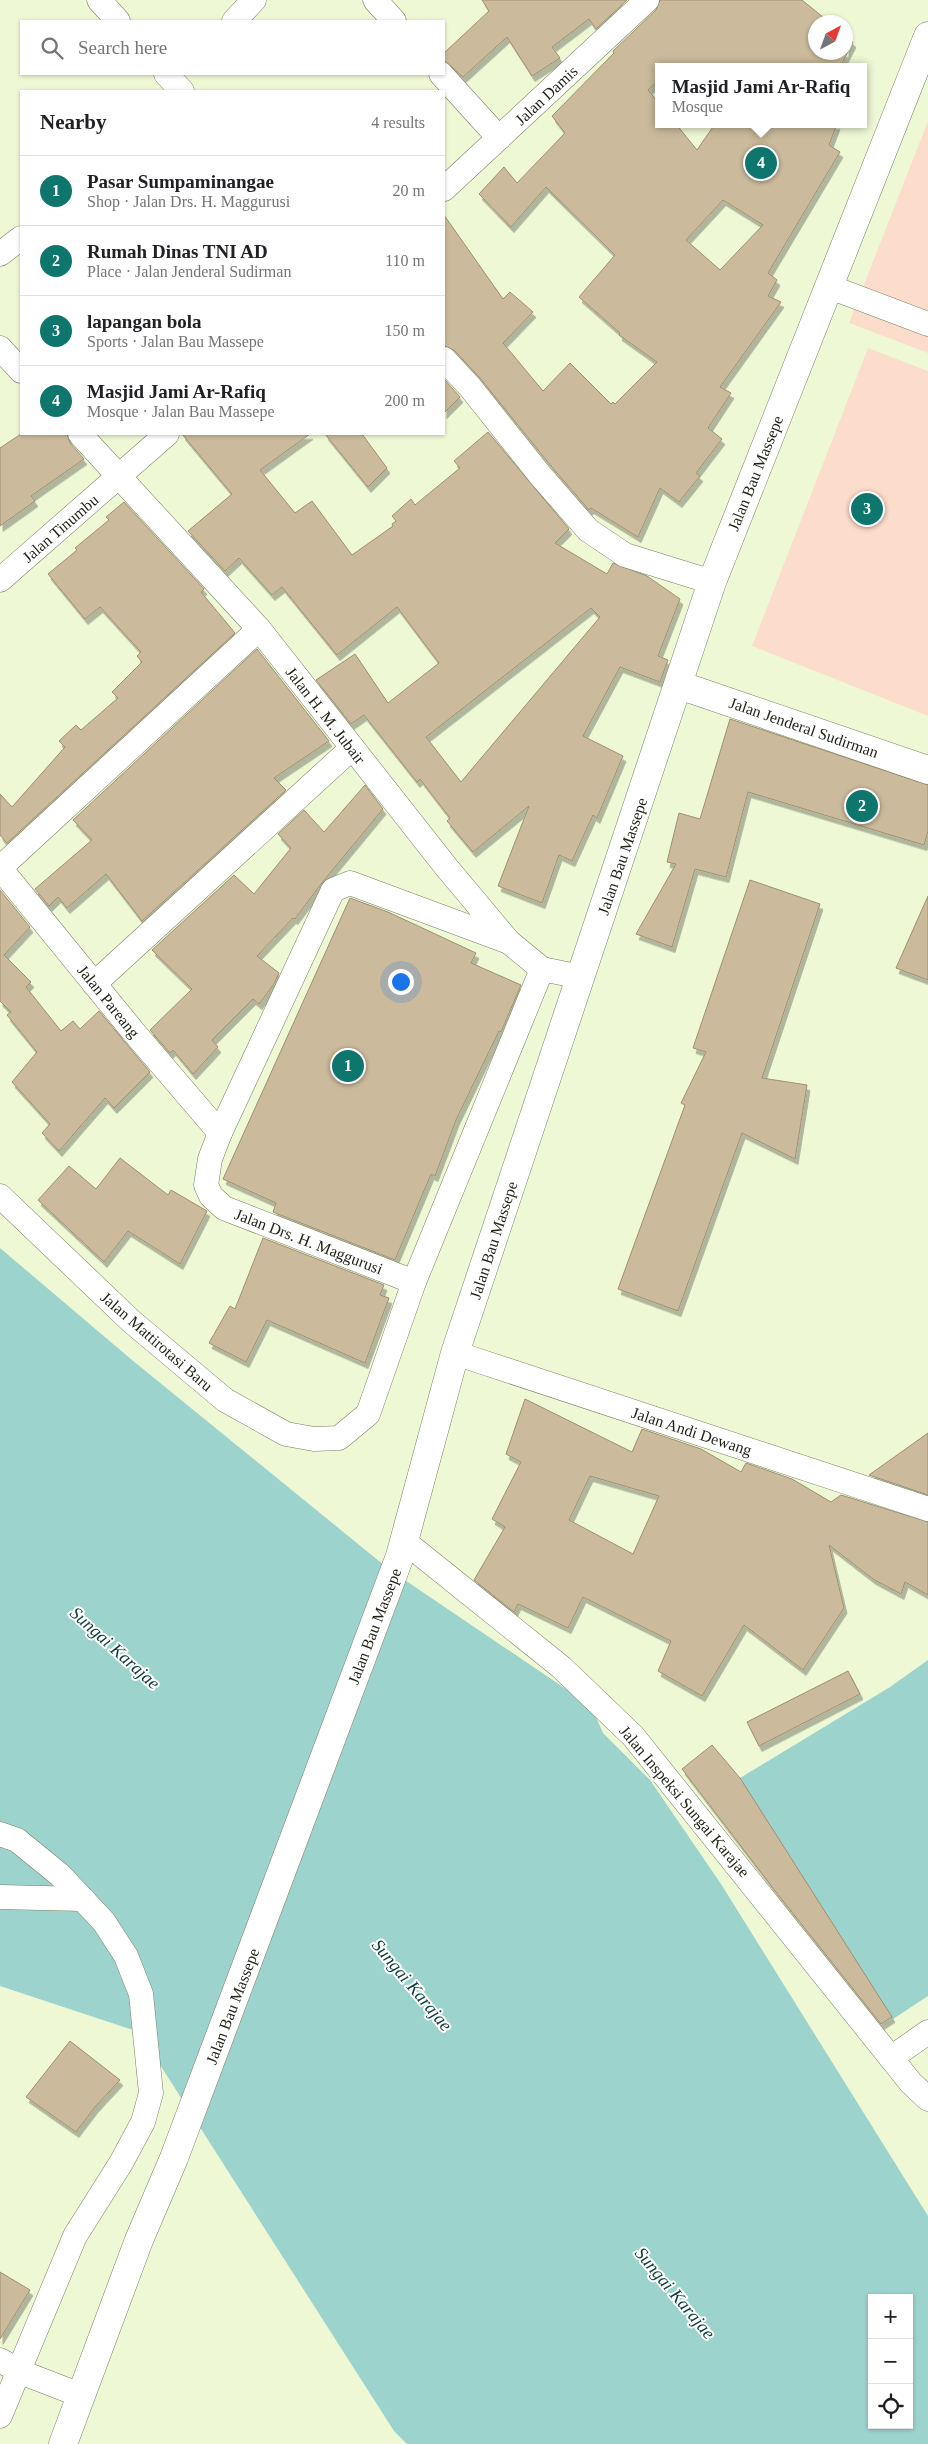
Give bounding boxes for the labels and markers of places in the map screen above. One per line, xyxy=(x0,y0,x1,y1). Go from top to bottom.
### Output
pin: 4 xyxy=(745,144,777,182)
pin: 3 xyxy=(851,490,883,528)
pin: 2 xyxy=(846,787,878,825)
pin: 1 xyxy=(332,1047,364,1085)

